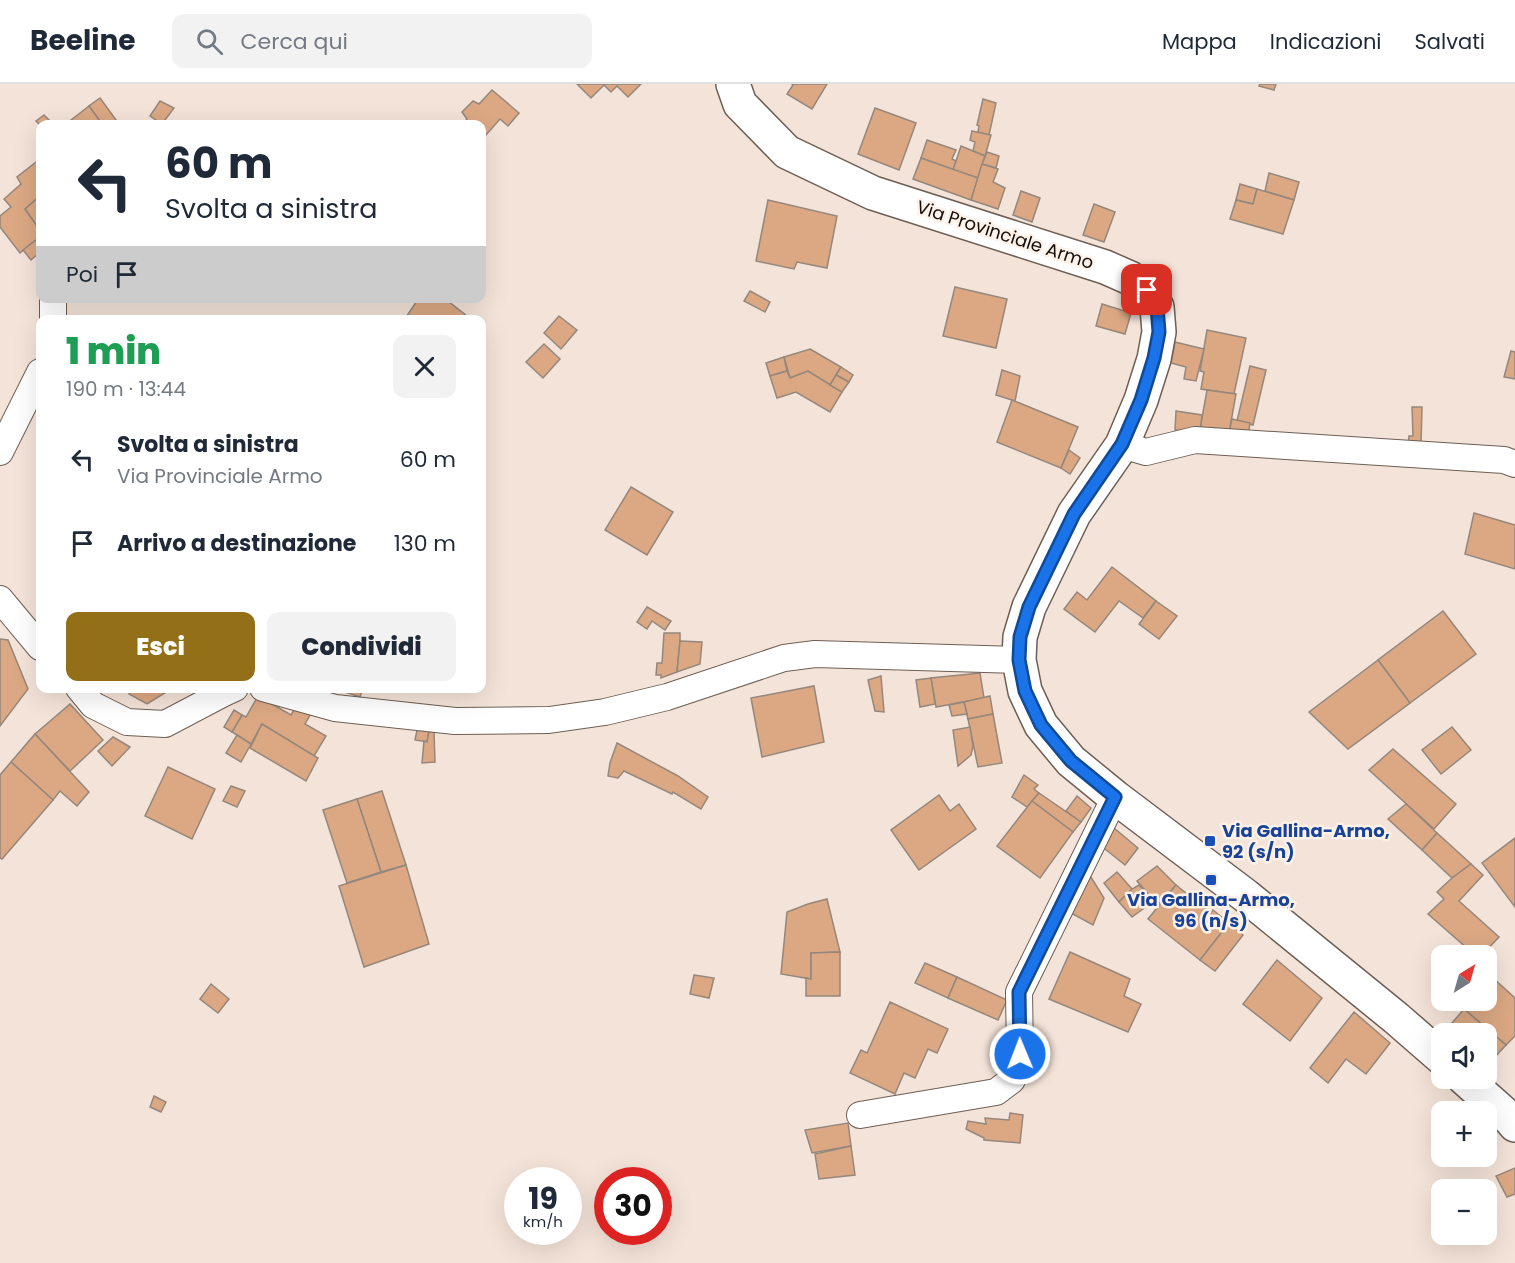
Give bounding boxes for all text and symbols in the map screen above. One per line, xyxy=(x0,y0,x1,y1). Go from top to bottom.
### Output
search box xyxy=(172,14,592,68)
text: Beeline xyxy=(30,21,136,60)
icon: search xyxy=(193,25,226,58)
text: Cerca qui xyxy=(241,26,348,57)
text: Mappa xyxy=(1162,27,1237,56)
text: Indicazioni xyxy=(1270,27,1382,56)
text: Salvati xyxy=(1415,27,1485,56)
text: 60 m xyxy=(165,134,273,193)
icon: left xyxy=(66,144,144,222)
text: Svolta a sinistra xyxy=(165,190,378,227)
street label: Via Provinciale Armo xyxy=(913,194,1097,275)
icon: arrive xyxy=(110,258,143,291)
text: Poi xyxy=(66,259,98,290)
pin xyxy=(1121,264,1172,315)
icon: arrive xyxy=(1130,273,1163,306)
text: 1 min xyxy=(66,326,161,377)
button: close xyxy=(393,335,456,398)
text: 190 m · 13:44 xyxy=(66,375,186,403)
text: Svolta a sinistra xyxy=(117,429,299,460)
icon: left xyxy=(66,443,99,476)
text: 60 m xyxy=(400,444,456,475)
text: Via Provinciale Armo xyxy=(117,462,323,490)
icon: arrive xyxy=(66,527,99,560)
text: Arrivo a destinazione xyxy=(117,528,356,559)
text: 130 m xyxy=(394,528,456,559)
button: Esci xyxy=(66,612,255,681)
button: Condividi xyxy=(267,612,456,681)
place label: Via Gallina-Armo, 92 (s/n) xyxy=(1222,818,1390,864)
marker: Via Gallina-Armo, 92 (s/n) xyxy=(1203,834,1217,848)
marker: Via Gallina-Armo, 96 (n/s) xyxy=(1204,873,1218,887)
place label: Via Gallina-Armo, 96 (n/s) xyxy=(1127,887,1295,933)
north arrow xyxy=(1431,945,1497,1011)
map controls xyxy=(1431,945,1497,1245)
position arrow xyxy=(988,1022,1052,1086)
button: sound xyxy=(1431,1023,1497,1089)
button: + xyxy=(1431,1101,1497,1167)
speed limit sign: 30 xyxy=(594,1167,672,1245)
text: 19 xyxy=(528,1177,558,1220)
button: − xyxy=(1431,1179,1497,1245)
text: km/h xyxy=(523,1211,563,1232)

